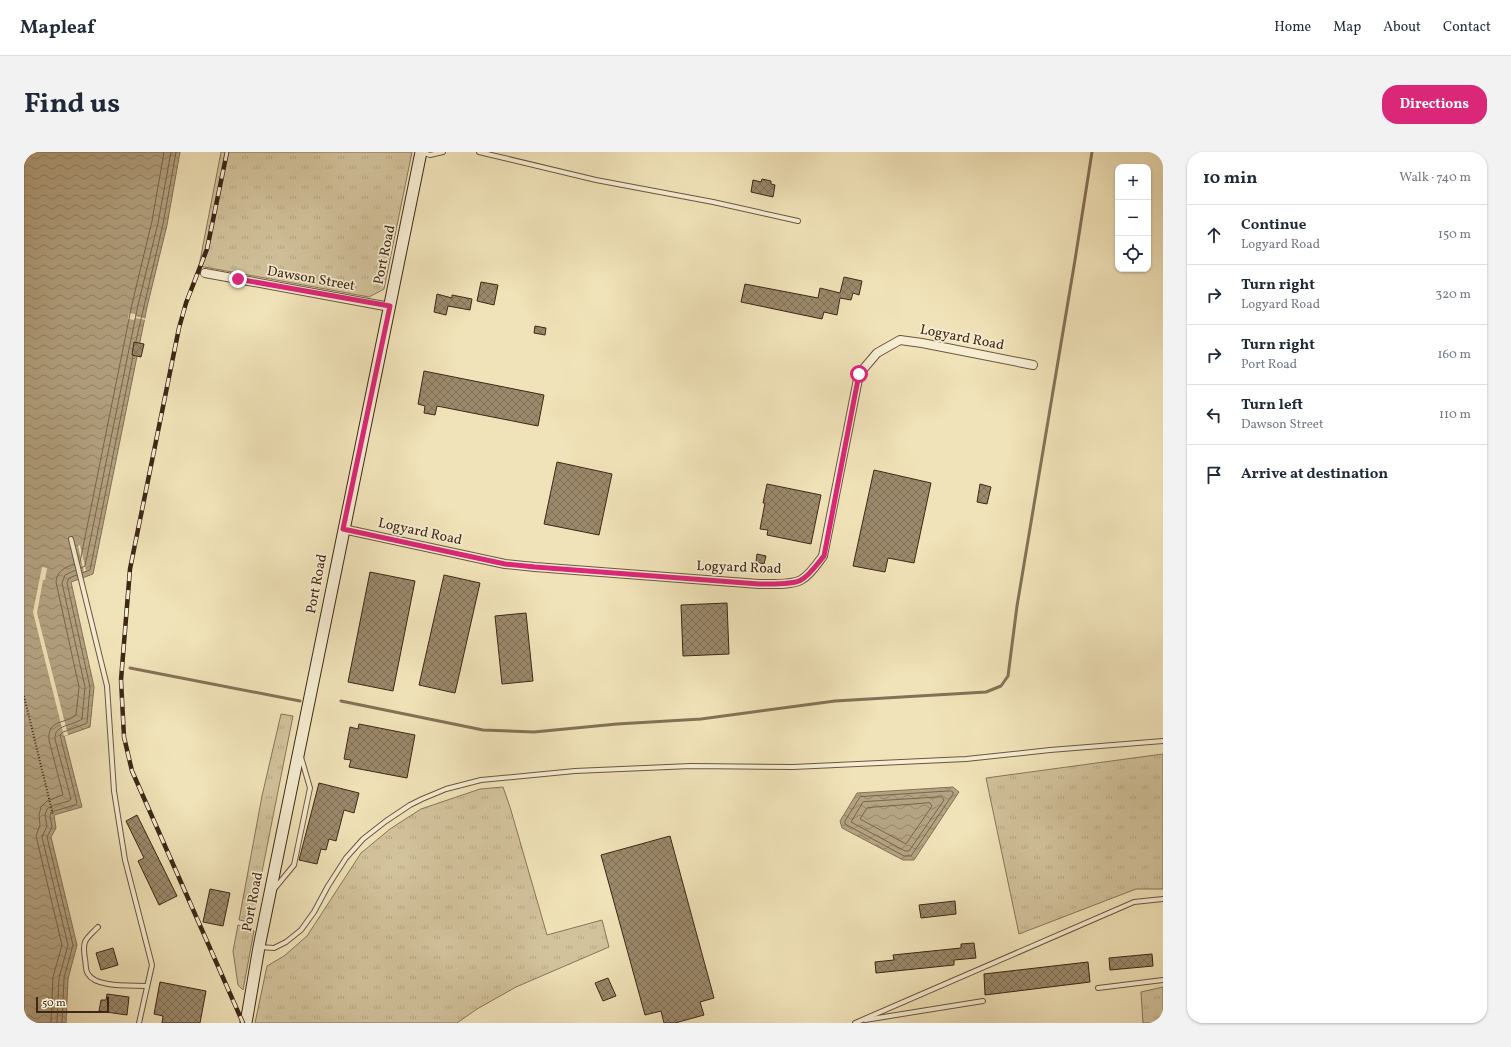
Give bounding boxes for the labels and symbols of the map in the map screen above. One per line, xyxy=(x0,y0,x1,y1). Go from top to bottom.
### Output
street label: Port Road xyxy=(369,223,401,287)
street label: Dawson Street xyxy=(266,262,357,296)
route end xyxy=(229,270,247,288)
street label: Logyard Road xyxy=(918,321,1006,355)
route start xyxy=(850,365,868,383)
street label: Logyard Road xyxy=(376,514,464,550)
street label: Port Road xyxy=(302,552,332,616)
street label: Logyard Road xyxy=(696,557,782,579)
street label: Port Road xyxy=(238,870,268,934)
scale bar xyxy=(36,995,109,1014)

